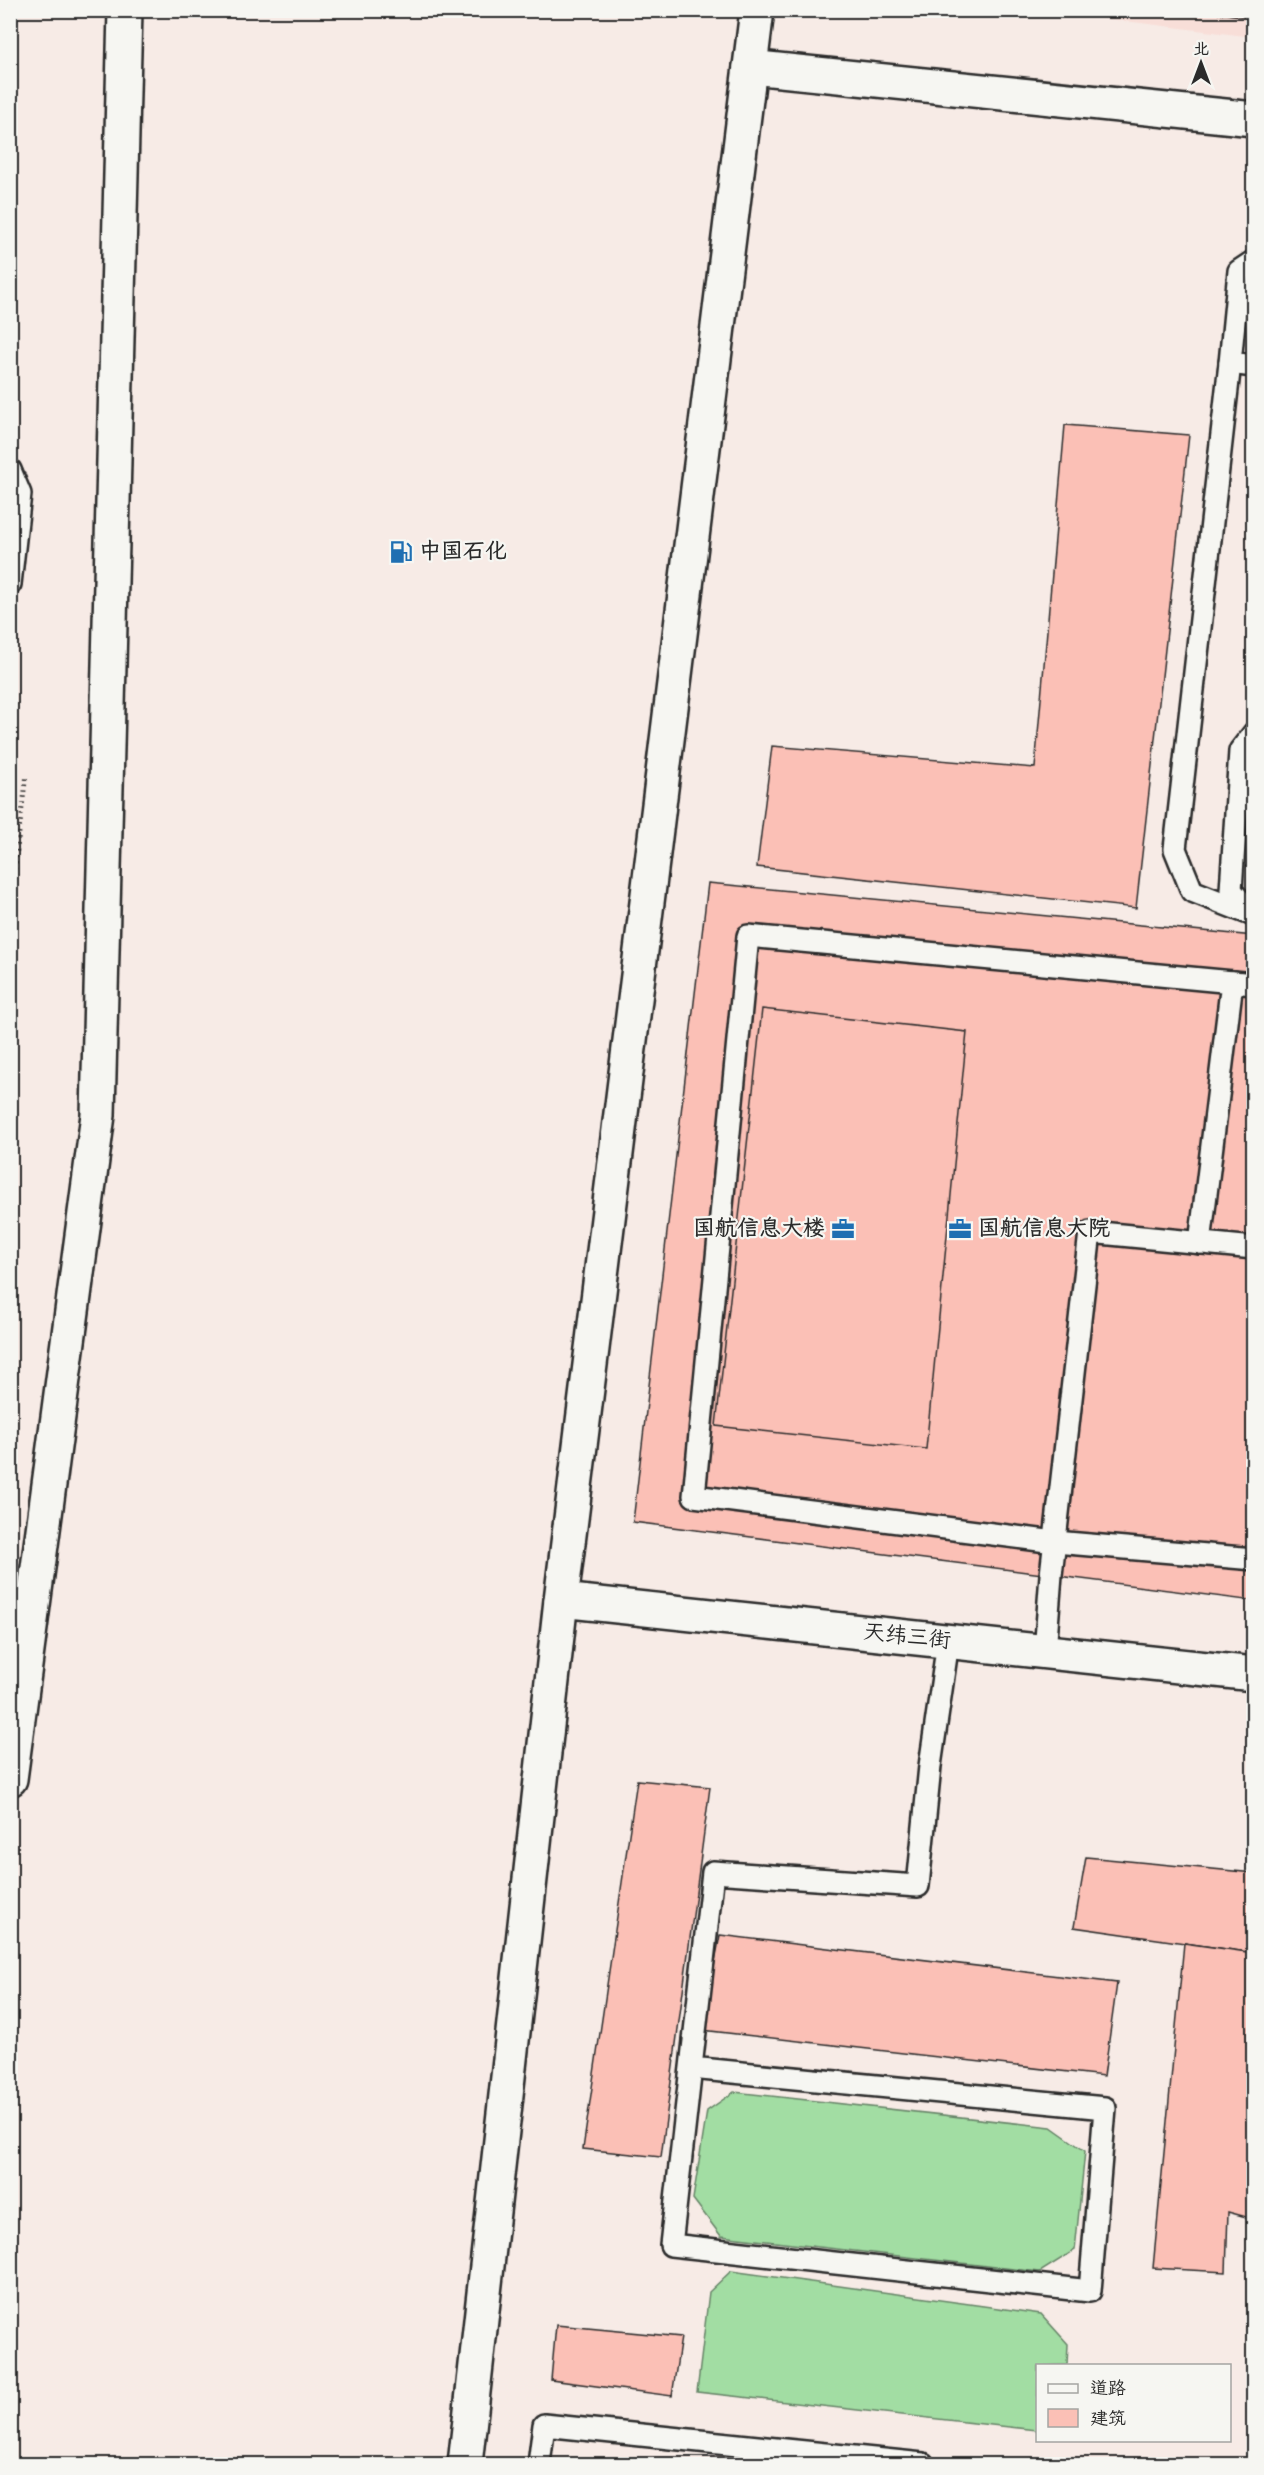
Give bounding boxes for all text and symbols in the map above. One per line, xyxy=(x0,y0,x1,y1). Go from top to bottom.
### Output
north arrow xyxy=(1171,33,1231,93)
text: 北 xyxy=(1193,39,1209,60)
place label: 中国石化 xyxy=(419,538,507,566)
fuel station icon: 中国石化 xyxy=(388,539,414,565)
place label: 国航信息大楼 xyxy=(693,1215,825,1243)
place label: 国航信息大院 xyxy=(978,1215,1110,1243)
office icon: 国航信息大楼 xyxy=(830,1216,856,1242)
office icon: 国航信息大院 xyxy=(947,1216,973,1242)
street label: 天纬三街 xyxy=(862,1618,952,1656)
legend xyxy=(1036,2364,1231,2442)
text: 道路 xyxy=(1090,2377,1126,2401)
text: 建筑 xyxy=(1090,2407,1126,2431)

